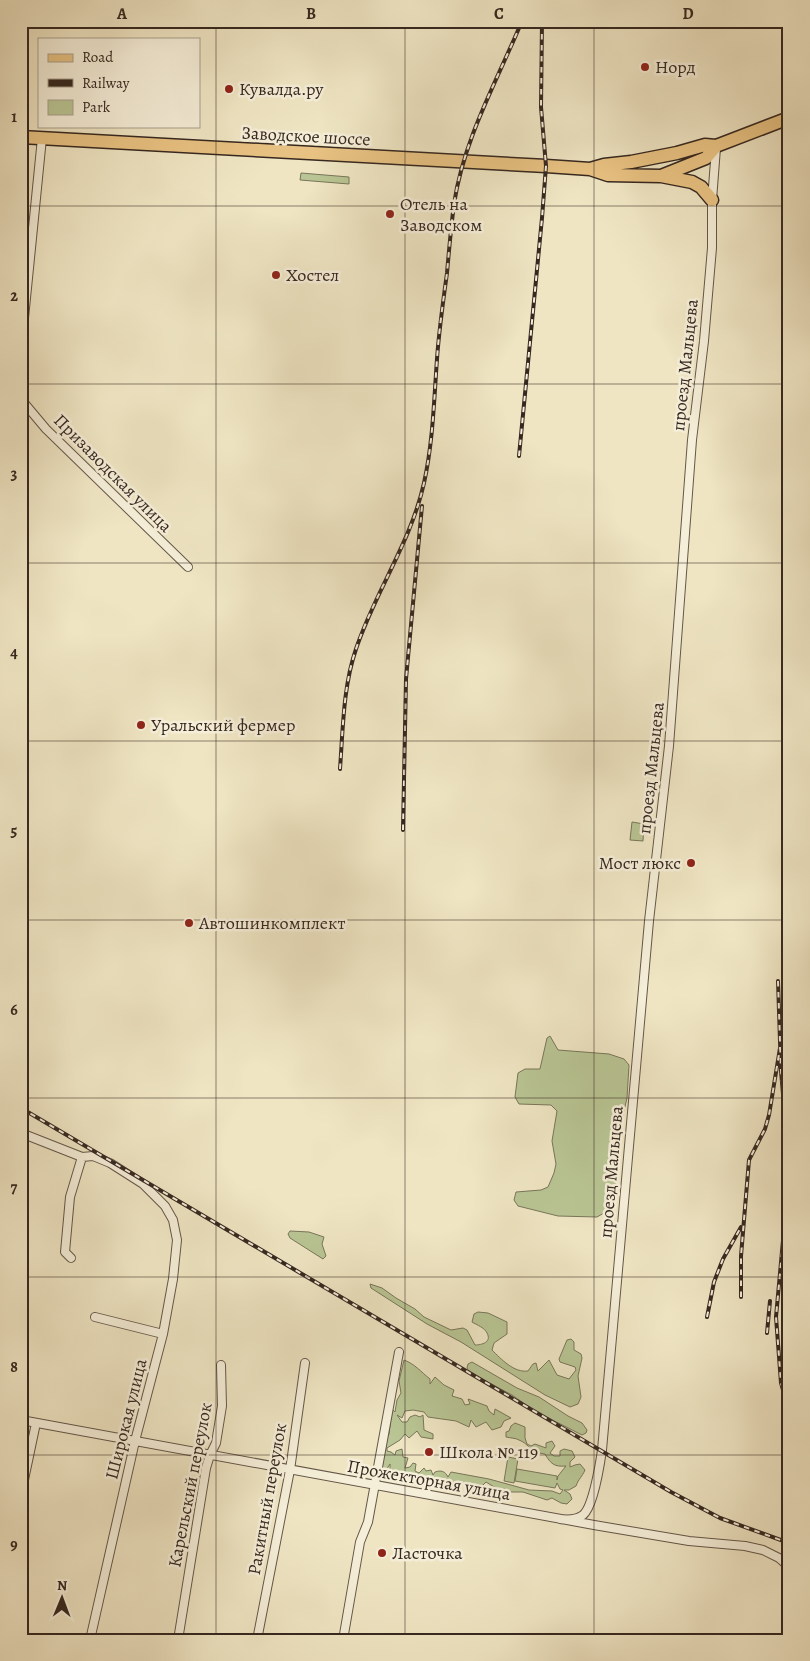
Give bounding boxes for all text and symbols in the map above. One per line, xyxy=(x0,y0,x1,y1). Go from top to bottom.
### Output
text: A xyxy=(116,3,128,25)
text: B xyxy=(306,3,316,25)
text: C xyxy=(494,3,504,25)
text: D xyxy=(682,3,694,25)
legend xyxy=(38,38,200,128)
text: Road xyxy=(82,47,114,67)
place label: Норд xyxy=(655,55,696,79)
marker: Норд xyxy=(639,61,651,73)
text: Railway xyxy=(82,73,130,93)
place label: Кувалда.ру xyxy=(239,77,324,101)
marker: Кувалда.ру xyxy=(223,83,235,95)
text: Park xyxy=(82,97,111,117)
text: 1 xyxy=(11,106,17,128)
street label: Заводское шоссе xyxy=(241,121,371,151)
place label: Отель на Заводском xyxy=(400,192,482,237)
marker: Отель на Заводском xyxy=(384,208,396,220)
place label: Хостел xyxy=(286,263,339,287)
marker: Хостел xyxy=(270,269,282,281)
text: 2 xyxy=(10,285,18,307)
street label: проезд Мальцева xyxy=(666,297,704,432)
street label: Призаводская улица xyxy=(48,408,178,538)
text: 3 xyxy=(11,463,18,485)
text: 4 xyxy=(10,642,18,664)
street label: проезд Мальцева xyxy=(632,700,670,835)
place label: Уральский фермер xyxy=(151,713,295,737)
marker: Уральский фермер xyxy=(135,719,147,731)
text: 5 xyxy=(11,820,18,842)
place label: Мост люкс xyxy=(599,851,681,875)
marker: Мост люкс xyxy=(685,857,697,869)
place label: Автошинкомплект xyxy=(198,911,345,935)
marker: Автошинкомплект xyxy=(183,917,195,929)
text: 6 xyxy=(10,999,18,1021)
street label: проезд Мальцева xyxy=(593,1104,629,1239)
text: 7 xyxy=(11,1177,18,1199)
street label: Широкая улица xyxy=(99,1355,153,1482)
text: 8 xyxy=(10,1356,18,1378)
street label: Карельский переулок xyxy=(162,1400,218,1570)
street label: Ракитный переулок xyxy=(242,1421,292,1577)
place label: Школа № 119 xyxy=(439,1440,538,1464)
marker: Школа № 119 xyxy=(423,1446,435,1458)
street label: Прожекторная улица xyxy=(346,1454,513,1506)
text: 9 xyxy=(10,1534,18,1556)
place label: Ласточка xyxy=(392,1541,463,1565)
marker: Ласточка xyxy=(376,1547,388,1559)
north arrow xyxy=(38,1574,88,1624)
text: N xyxy=(57,1576,67,1595)

